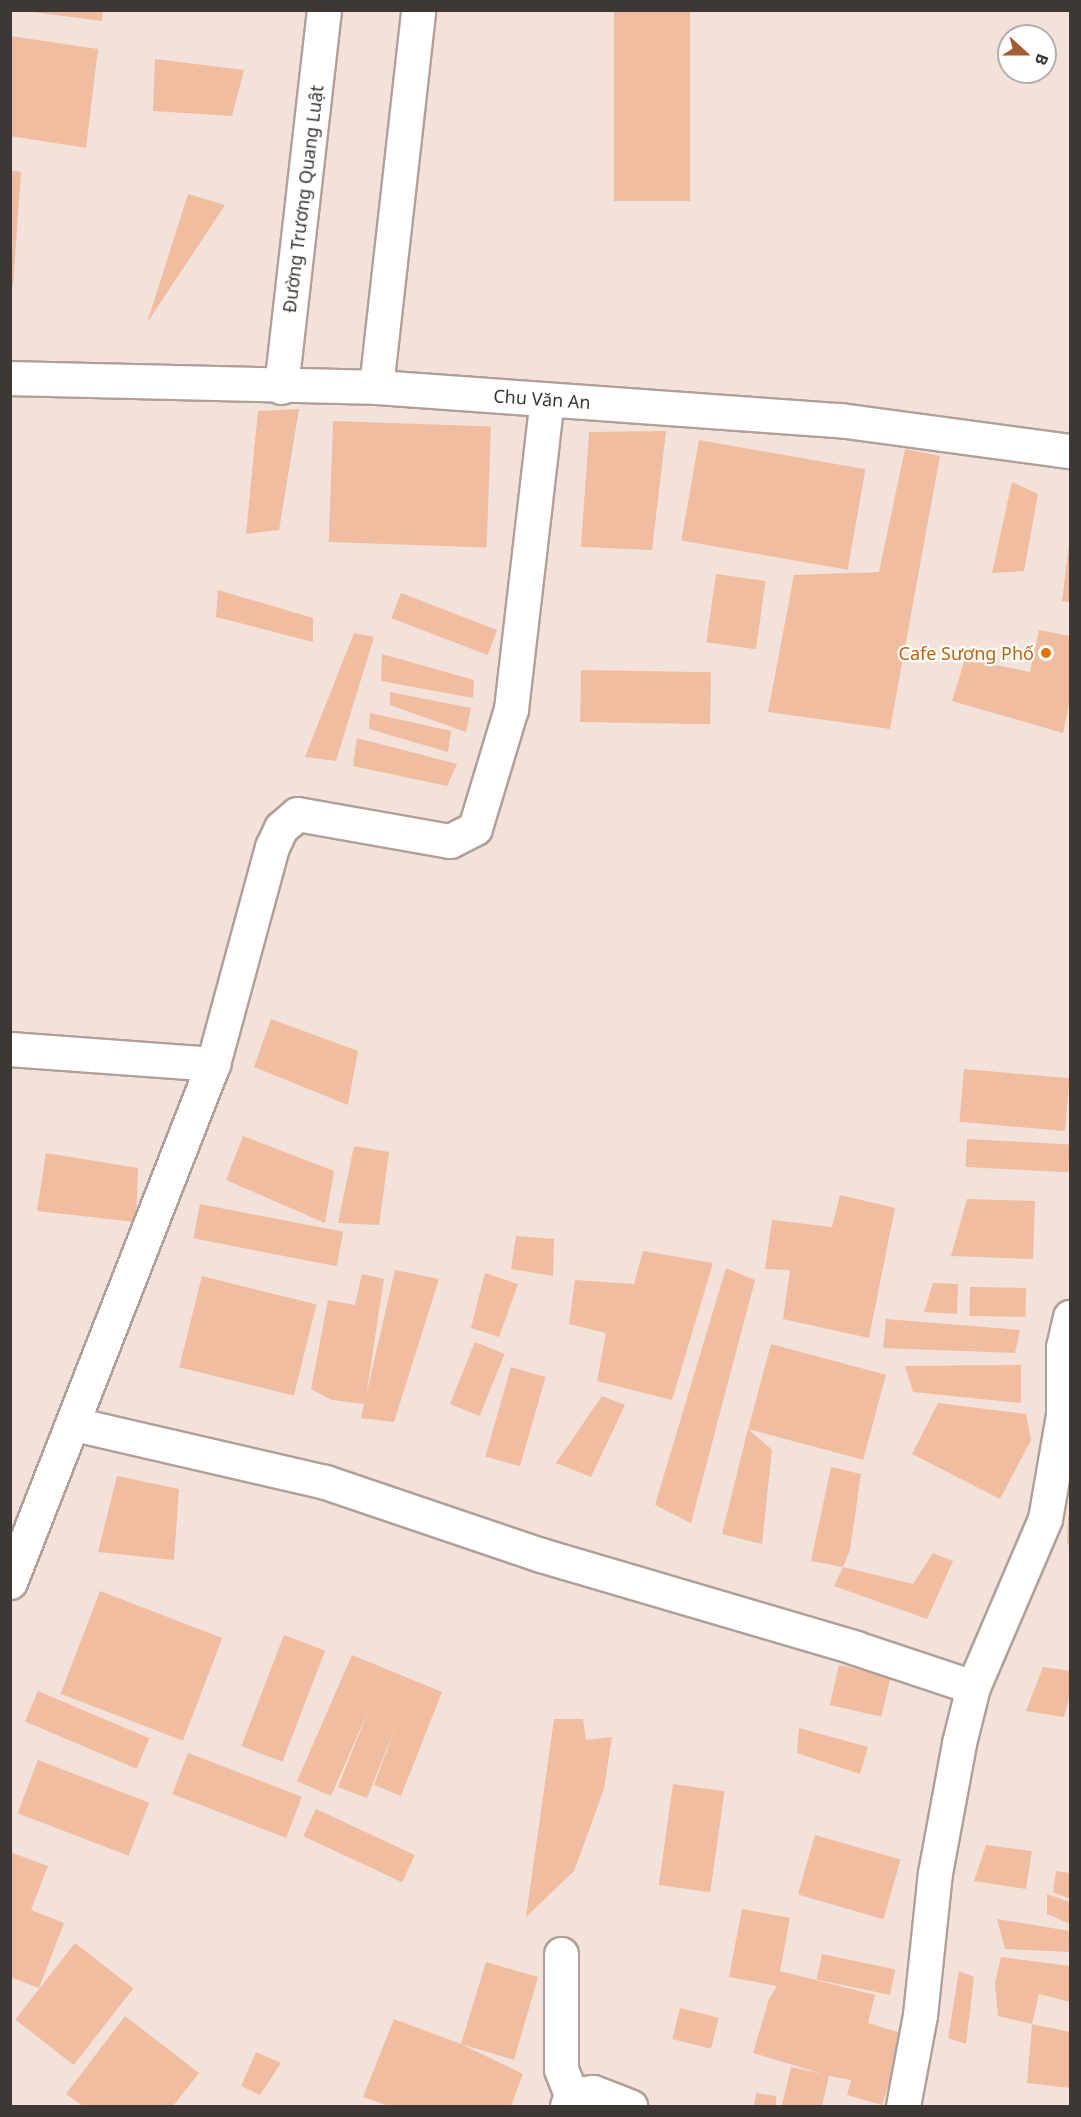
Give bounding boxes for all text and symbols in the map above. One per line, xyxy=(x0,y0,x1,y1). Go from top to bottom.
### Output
north arrow xyxy=(997,24,1057,84)
text: B xyxy=(1030,51,1054,69)
street label: Đường Trương Quang Luật xyxy=(278,84,328,314)
street label: Chu Văn An xyxy=(493,385,591,413)
place label: Cafe Sương Phố xyxy=(899,642,1034,664)
marker: Cafe Sương Phố xyxy=(1039,646,1053,660)

